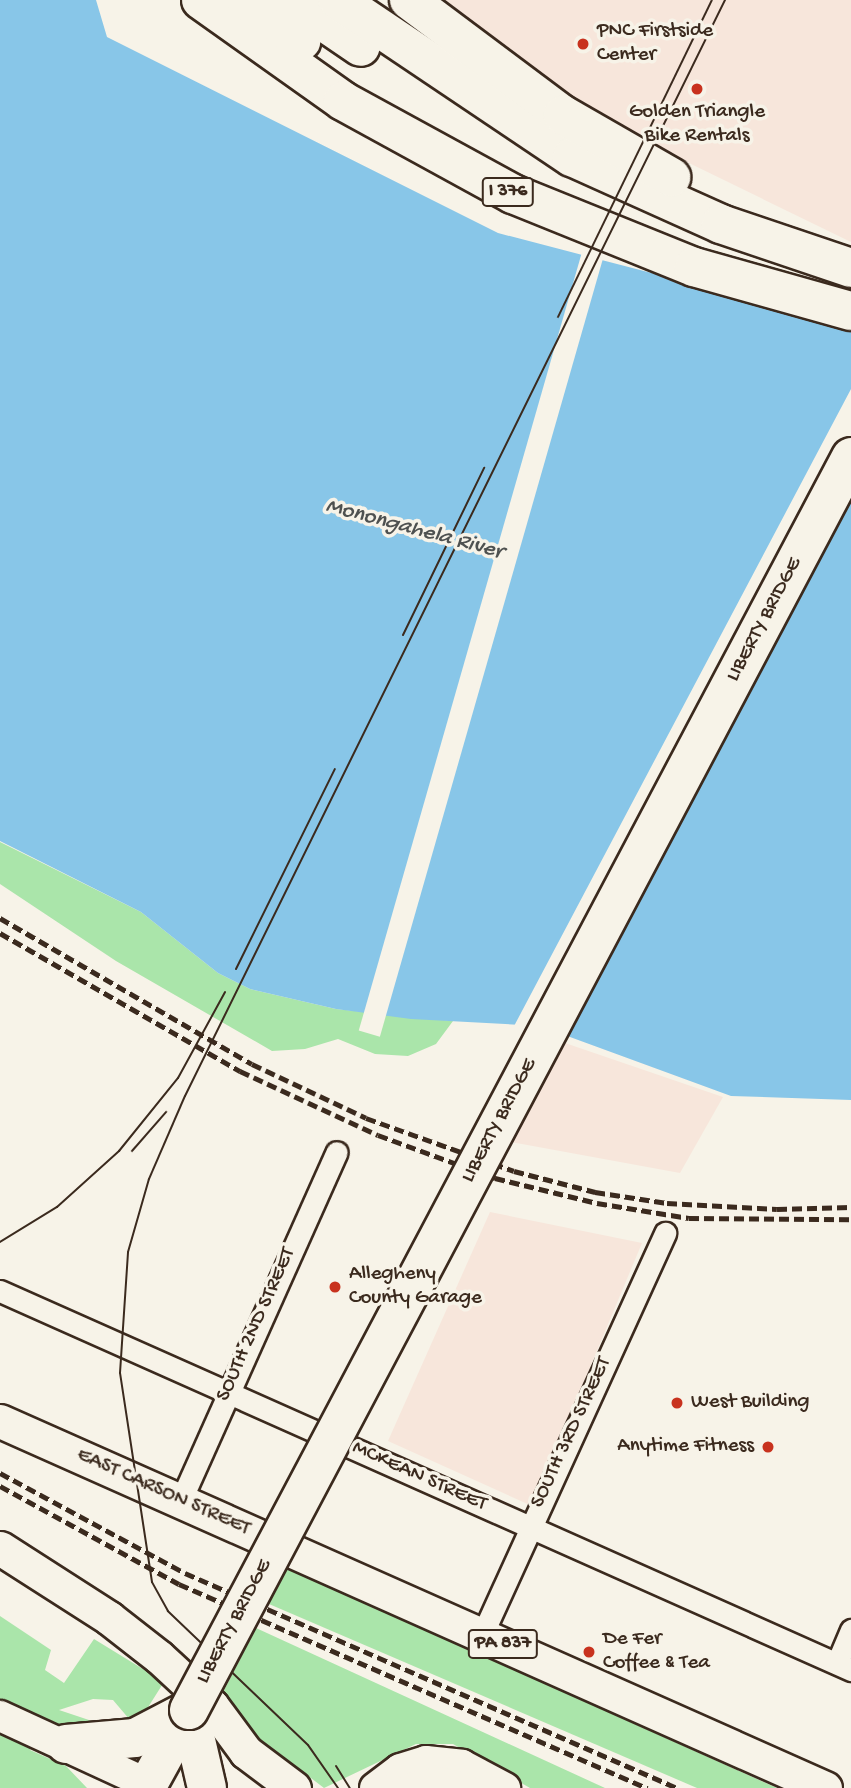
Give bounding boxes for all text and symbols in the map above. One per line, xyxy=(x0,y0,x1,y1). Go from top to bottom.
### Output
place label: PNC Firstside Center xyxy=(597,19,713,69)
marker: PNC Firstside Center xyxy=(575,36,591,52)
marker: Golden Triangle Bike Rentals xyxy=(689,81,705,97)
place label: Golden Triangle Bike Rentals xyxy=(629,100,765,150)
road number: I 376 xyxy=(482,176,534,208)
water label: Monongahela River xyxy=(322,493,506,567)
street label: LIBERTY BRIDGE xyxy=(722,554,808,686)
street label: LIBERTY BRIDGE xyxy=(457,1055,543,1187)
street label: SOUTH 2ND STREET xyxy=(212,1244,302,1406)
place label: Allegheny County Garage xyxy=(349,1262,482,1312)
marker: Allegheny County Garage xyxy=(327,1279,343,1295)
street label: SOUTH 3RD STREET xyxy=(526,1354,618,1512)
place label: West Building xyxy=(691,1390,810,1416)
marker: West Building xyxy=(669,1395,685,1411)
place label: Anytime Fitness xyxy=(617,1434,754,1460)
street label: MCKEAN STREET xyxy=(348,1436,490,1518)
marker: Anytime Fitness xyxy=(760,1439,776,1455)
street label: EAST CARSON STREET xyxy=(72,1443,254,1543)
street label: LIBERTY BRIDGE xyxy=(192,1556,278,1688)
place label: De Fer Coffee & Tea xyxy=(603,1627,710,1677)
road number: PA 837 xyxy=(466,1628,540,1660)
marker: De Fer Coffee & Tea xyxy=(581,1644,597,1660)

